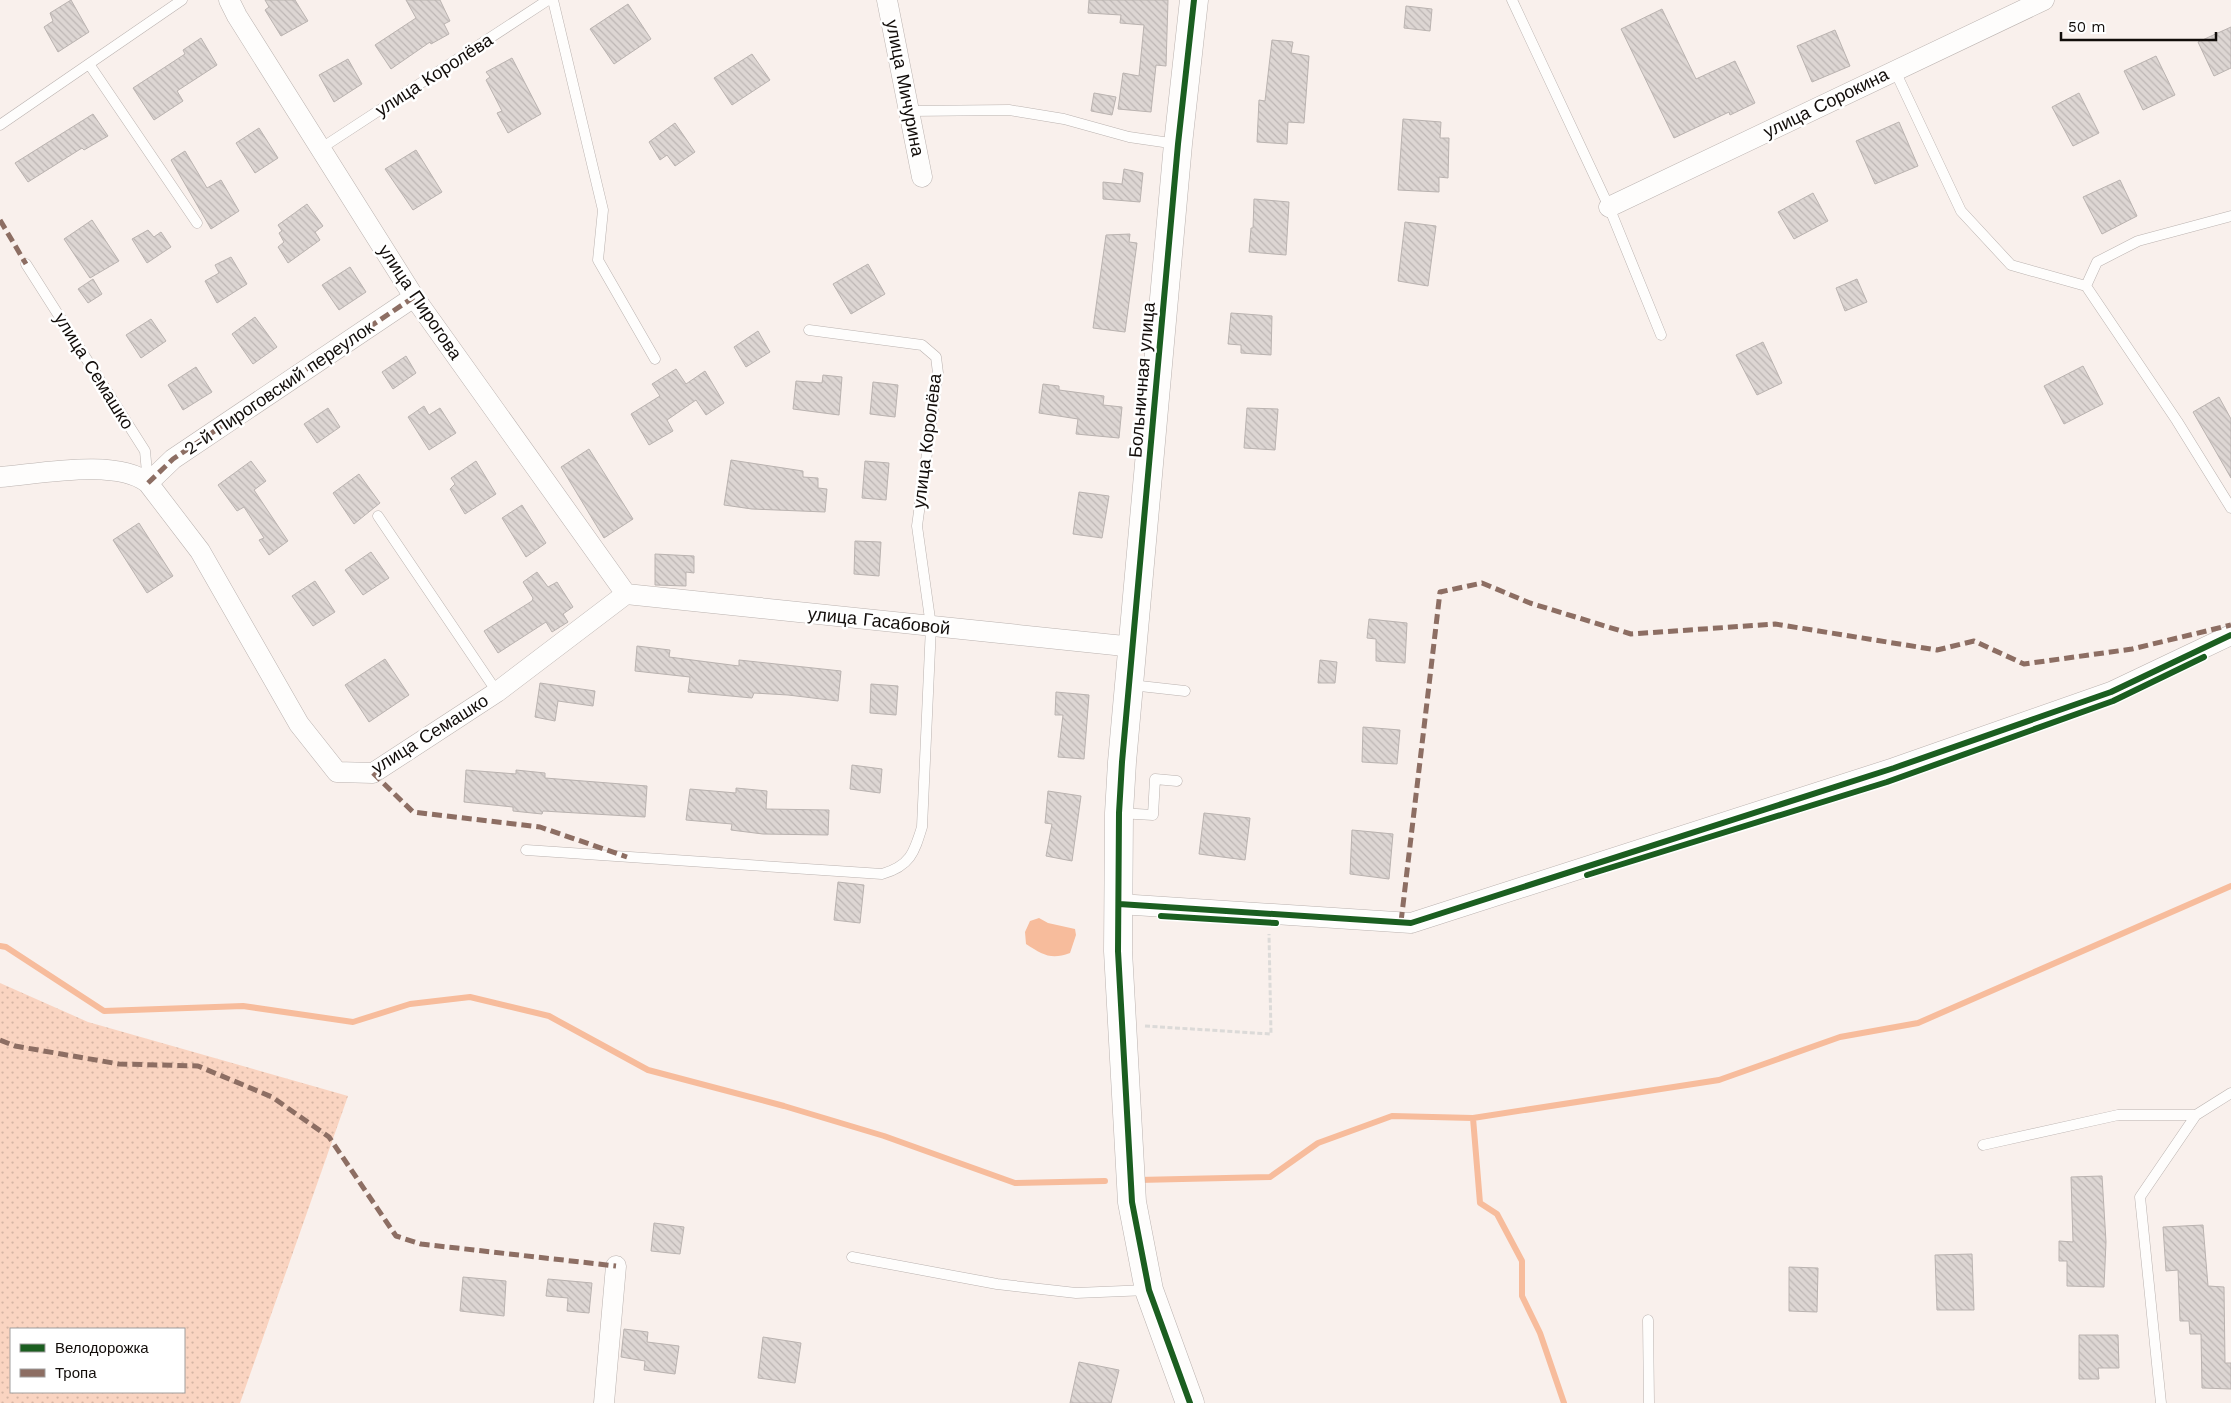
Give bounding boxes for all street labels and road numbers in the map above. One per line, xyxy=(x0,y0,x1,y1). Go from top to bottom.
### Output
street label: улица Мичурина xyxy=(882,18,929,159)
street label: улица Королёва xyxy=(371,28,497,120)
street label: улица Сорокина xyxy=(1760,63,1893,142)
street label: улица Пирогова xyxy=(374,240,467,364)
street label: Больничная улица xyxy=(1124,300,1159,459)
street label: улица Семашко xyxy=(50,309,139,433)
street label: 2-й Пироговский переулок xyxy=(180,316,378,459)
street label: улица Королёва xyxy=(908,371,945,510)
street label: улица Гасабовой xyxy=(807,603,951,638)
street label: улица Семашко xyxy=(368,689,492,778)

